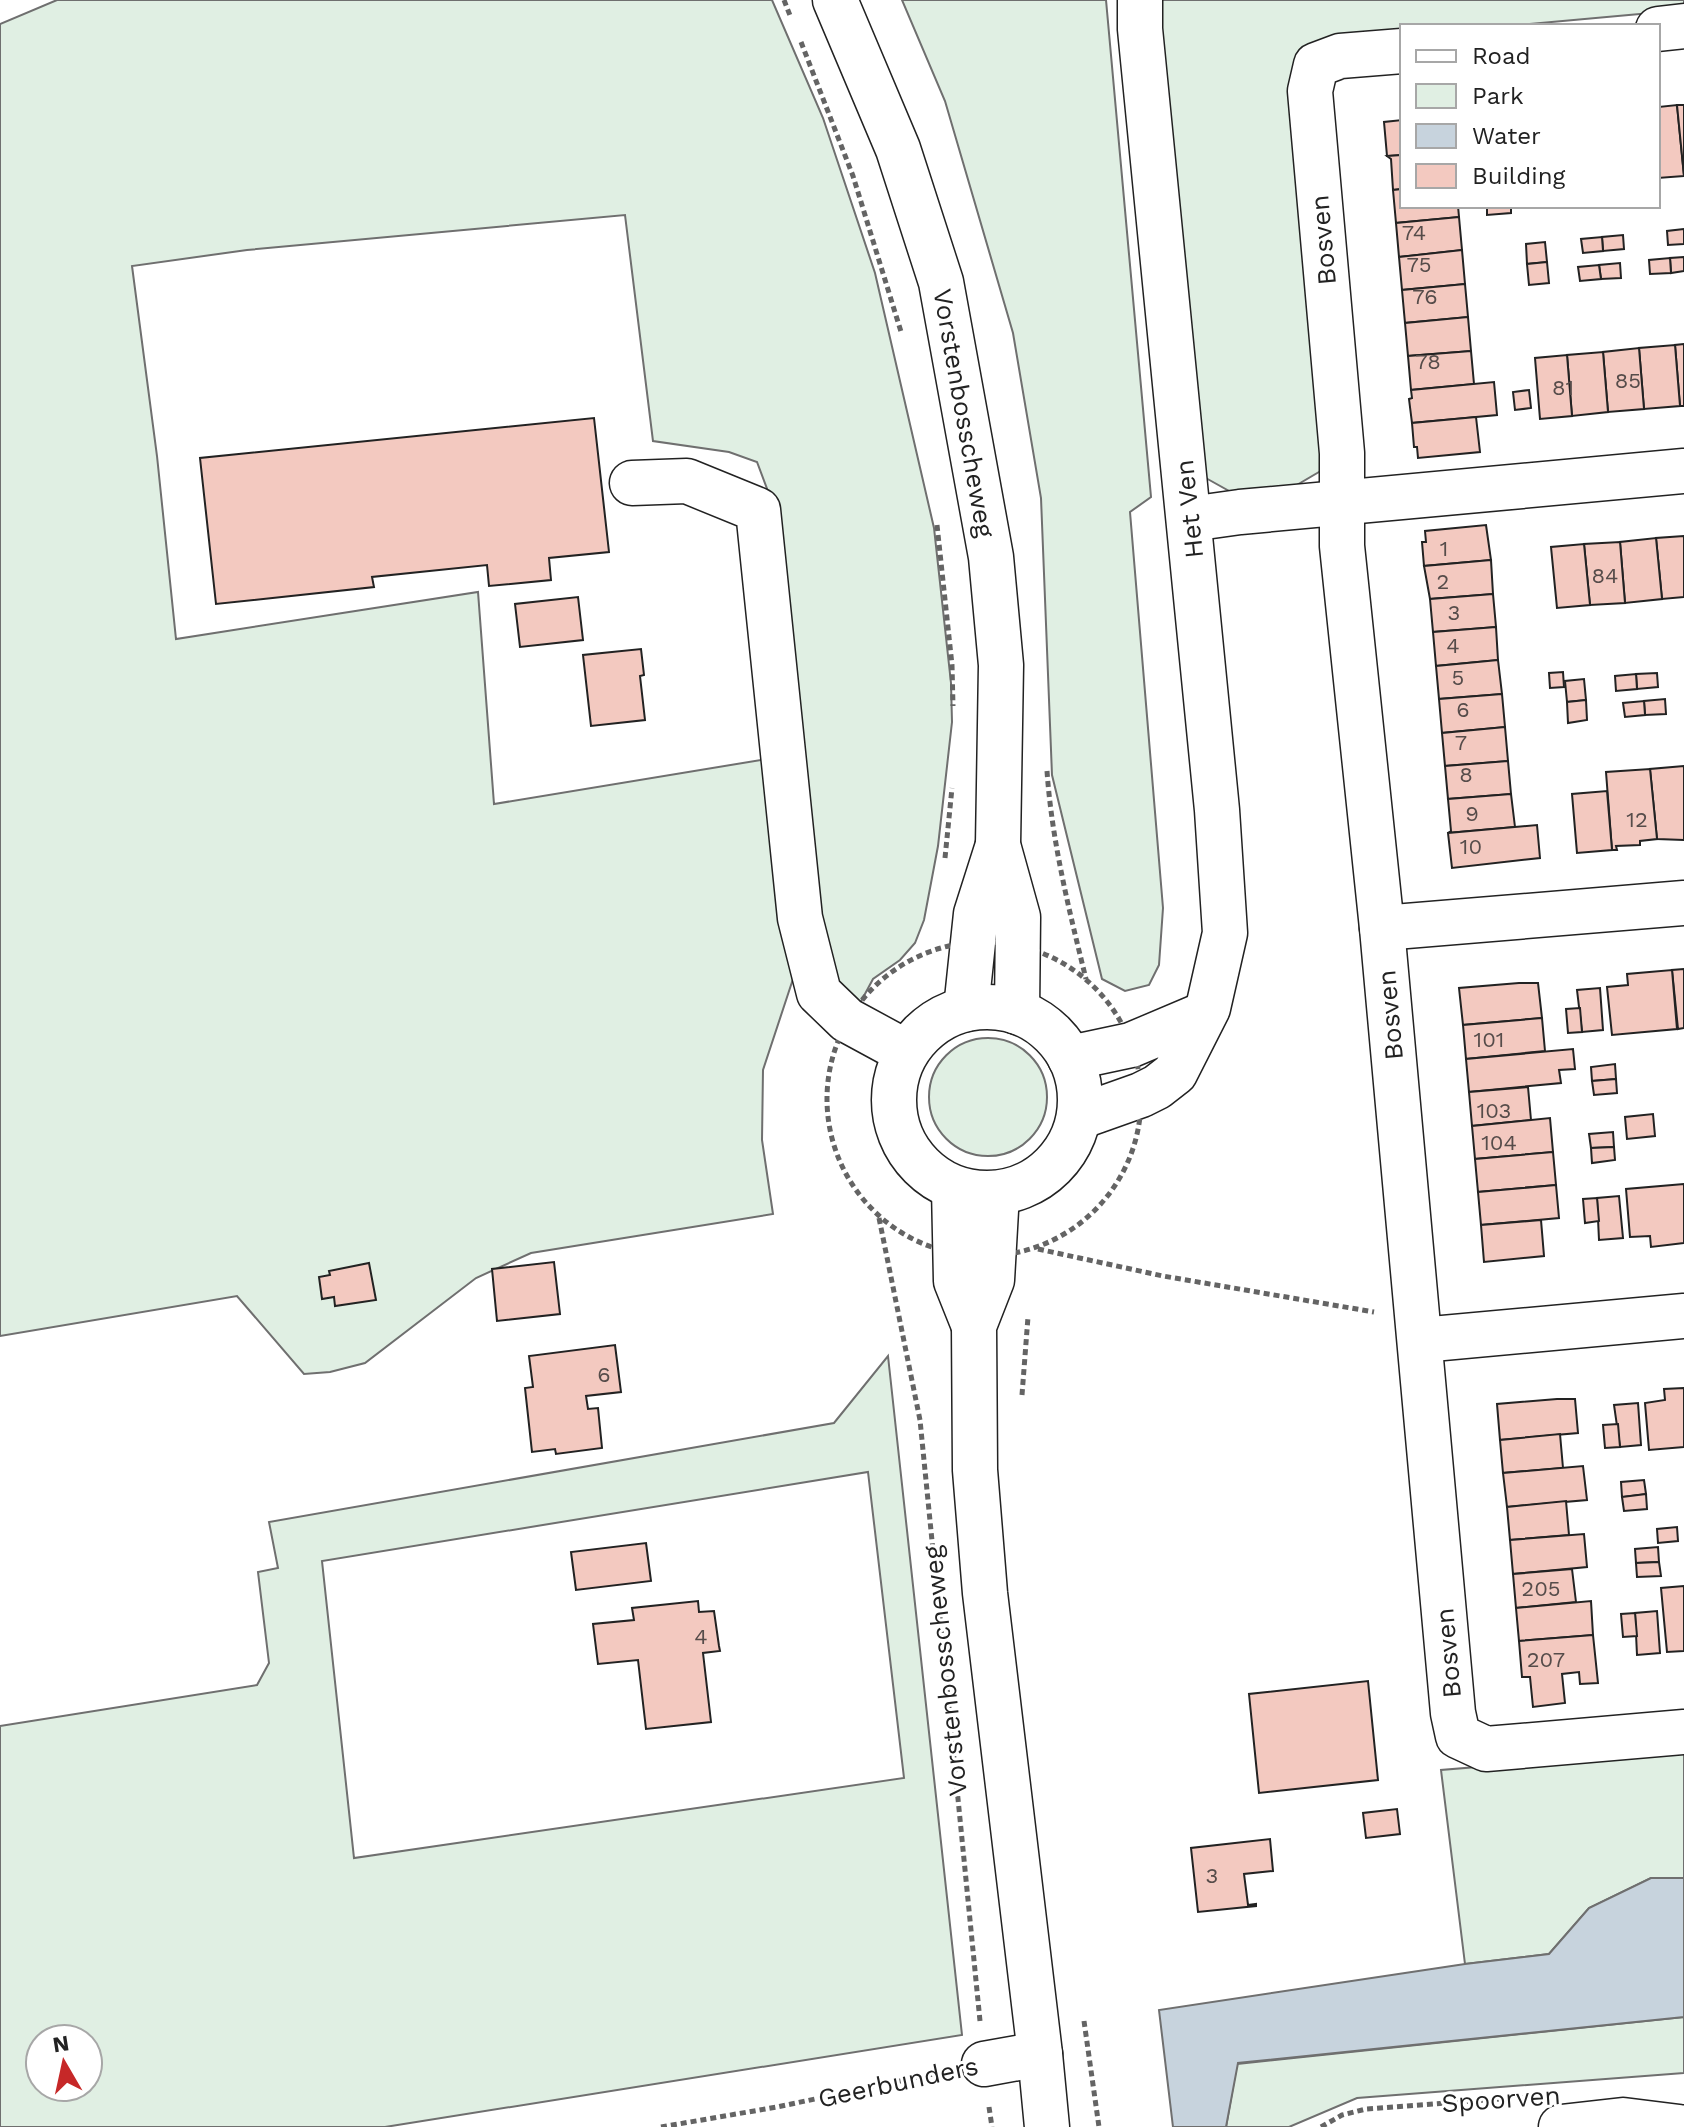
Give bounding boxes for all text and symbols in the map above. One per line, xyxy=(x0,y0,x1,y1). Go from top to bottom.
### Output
legend xyxy=(1400,24,1660,208)
text: Road xyxy=(1472,42,1531,70)
text: Park xyxy=(1472,82,1524,110)
text: Water xyxy=(1472,122,1541,150)
text: Building xyxy=(1472,162,1565,190)
street label: Bosven xyxy=(1304,194,1342,286)
house number: 74 xyxy=(1402,220,1426,245)
house number: 75 xyxy=(1406,252,1432,277)
house number: 76 xyxy=(1412,284,1438,309)
street label: Vorstenbosscheweg xyxy=(927,286,1001,540)
house number: 78 xyxy=(1415,349,1441,374)
house number: 85 xyxy=(1615,368,1641,393)
house number: 81 xyxy=(1552,375,1574,400)
street label: Het Ven xyxy=(1169,458,1209,560)
house number: 1 xyxy=(1440,536,1448,561)
house number: 84 xyxy=(1592,563,1619,588)
house number: 2 xyxy=(1437,569,1449,594)
house number: 3 xyxy=(1448,600,1460,625)
house number: 4 xyxy=(1446,633,1460,658)
house number: 5 xyxy=(1452,665,1464,690)
house number: 6 xyxy=(1456,697,1470,722)
house number: 7 xyxy=(1455,730,1467,755)
house number: 8 xyxy=(1459,762,1473,787)
house number: 9 xyxy=(1465,801,1479,826)
house number: 12 xyxy=(1626,807,1648,832)
house number: 10 xyxy=(1460,834,1482,859)
street label: Bosven xyxy=(1371,969,1409,1061)
house number: 101 xyxy=(1474,1027,1504,1052)
house number: 103 xyxy=(1477,1098,1511,1123)
house number: 104 xyxy=(1481,1130,1517,1155)
house number: 6 xyxy=(597,1362,611,1387)
street label: Vorstenbosscheweg xyxy=(917,1544,973,1798)
house number: 205 xyxy=(1521,1576,1561,1601)
street label: Bosven xyxy=(1429,1607,1467,1699)
house number: 4 xyxy=(694,1624,708,1649)
house number: 207 xyxy=(1527,1647,1565,1672)
house number: 3 xyxy=(1206,1863,1218,1888)
north arrow xyxy=(24,2023,104,2103)
text: N xyxy=(51,2030,71,2057)
street label: Geerbunders xyxy=(815,2050,981,2114)
street label: Spoorven xyxy=(1440,2080,1562,2118)

